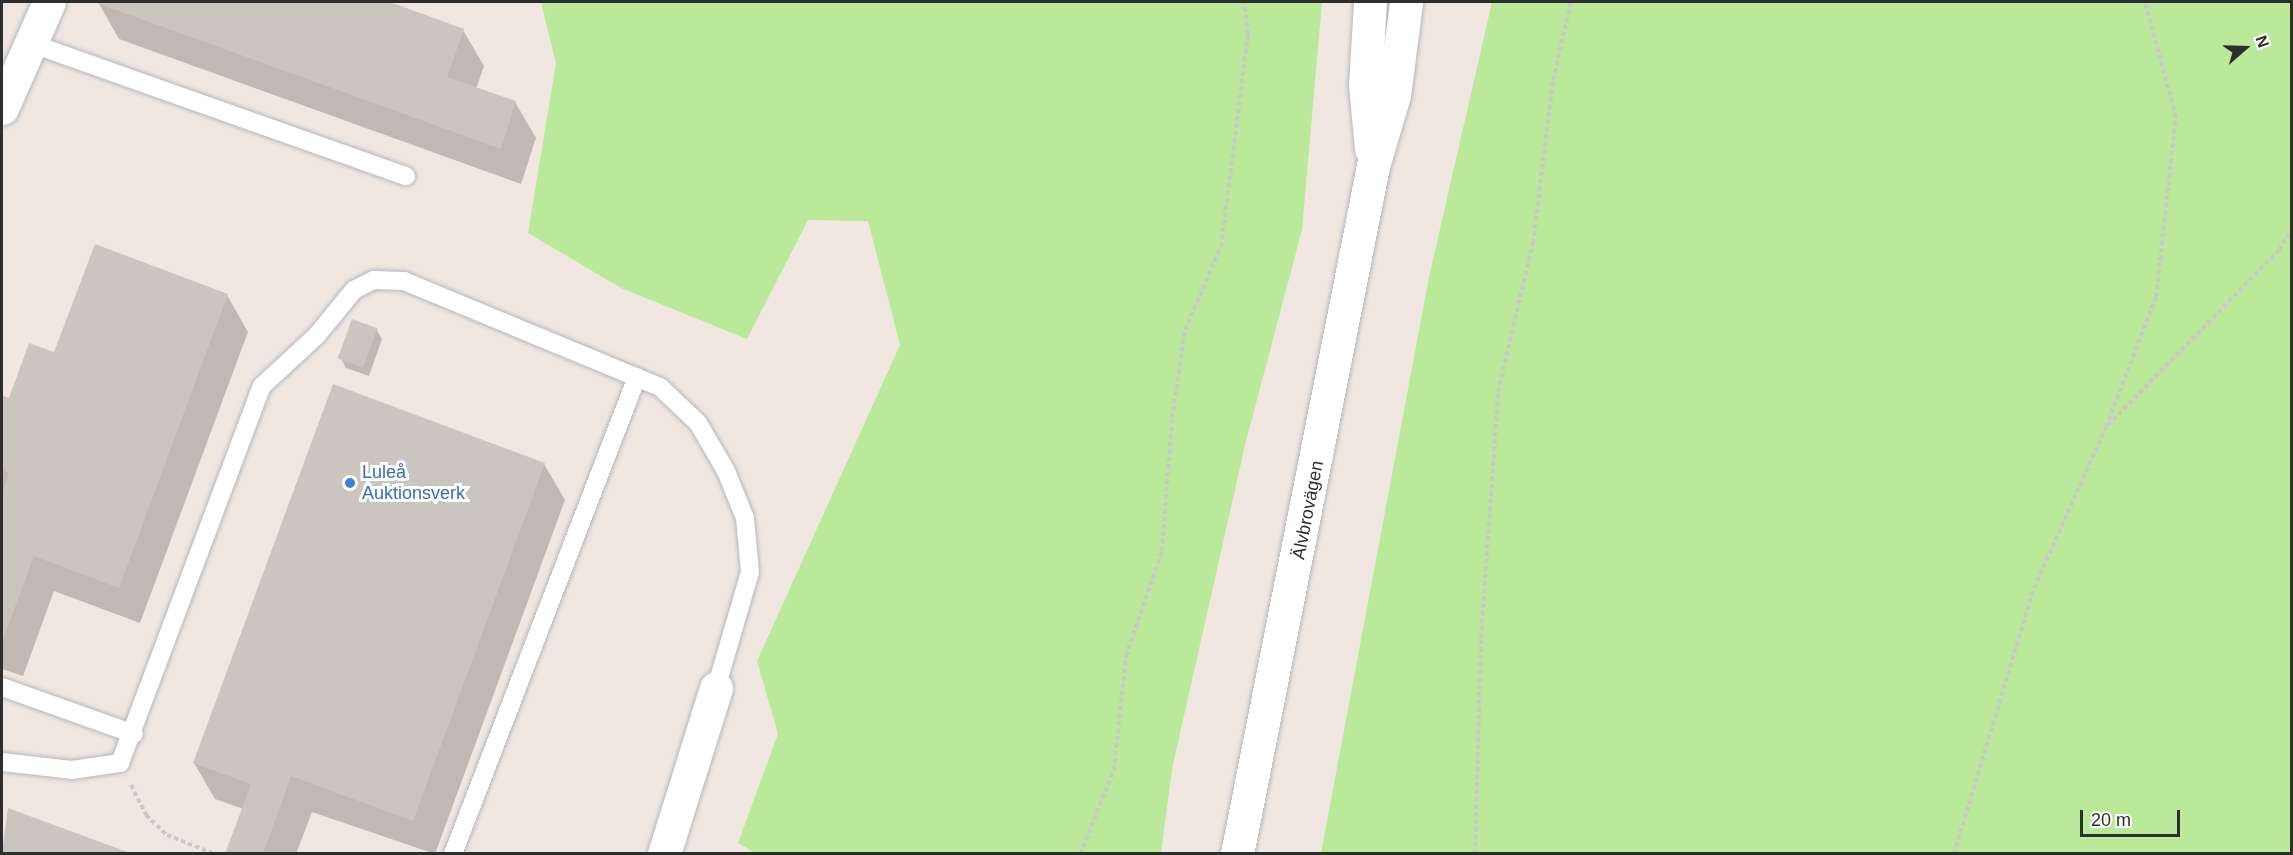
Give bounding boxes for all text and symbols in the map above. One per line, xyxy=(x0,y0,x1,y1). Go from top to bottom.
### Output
north arrow xyxy=(2215,18,2275,78)
text: N xyxy=(2252,33,2272,50)
street label: Älvbrovägen xyxy=(1288,459,1328,561)
place label: Luleå Auktionsverk xyxy=(362,462,465,504)
marker: Luleå Auktionsverk xyxy=(343,476,357,490)
scale bar xyxy=(2083,798,2184,836)
text: 20 m xyxy=(2091,810,2131,830)

